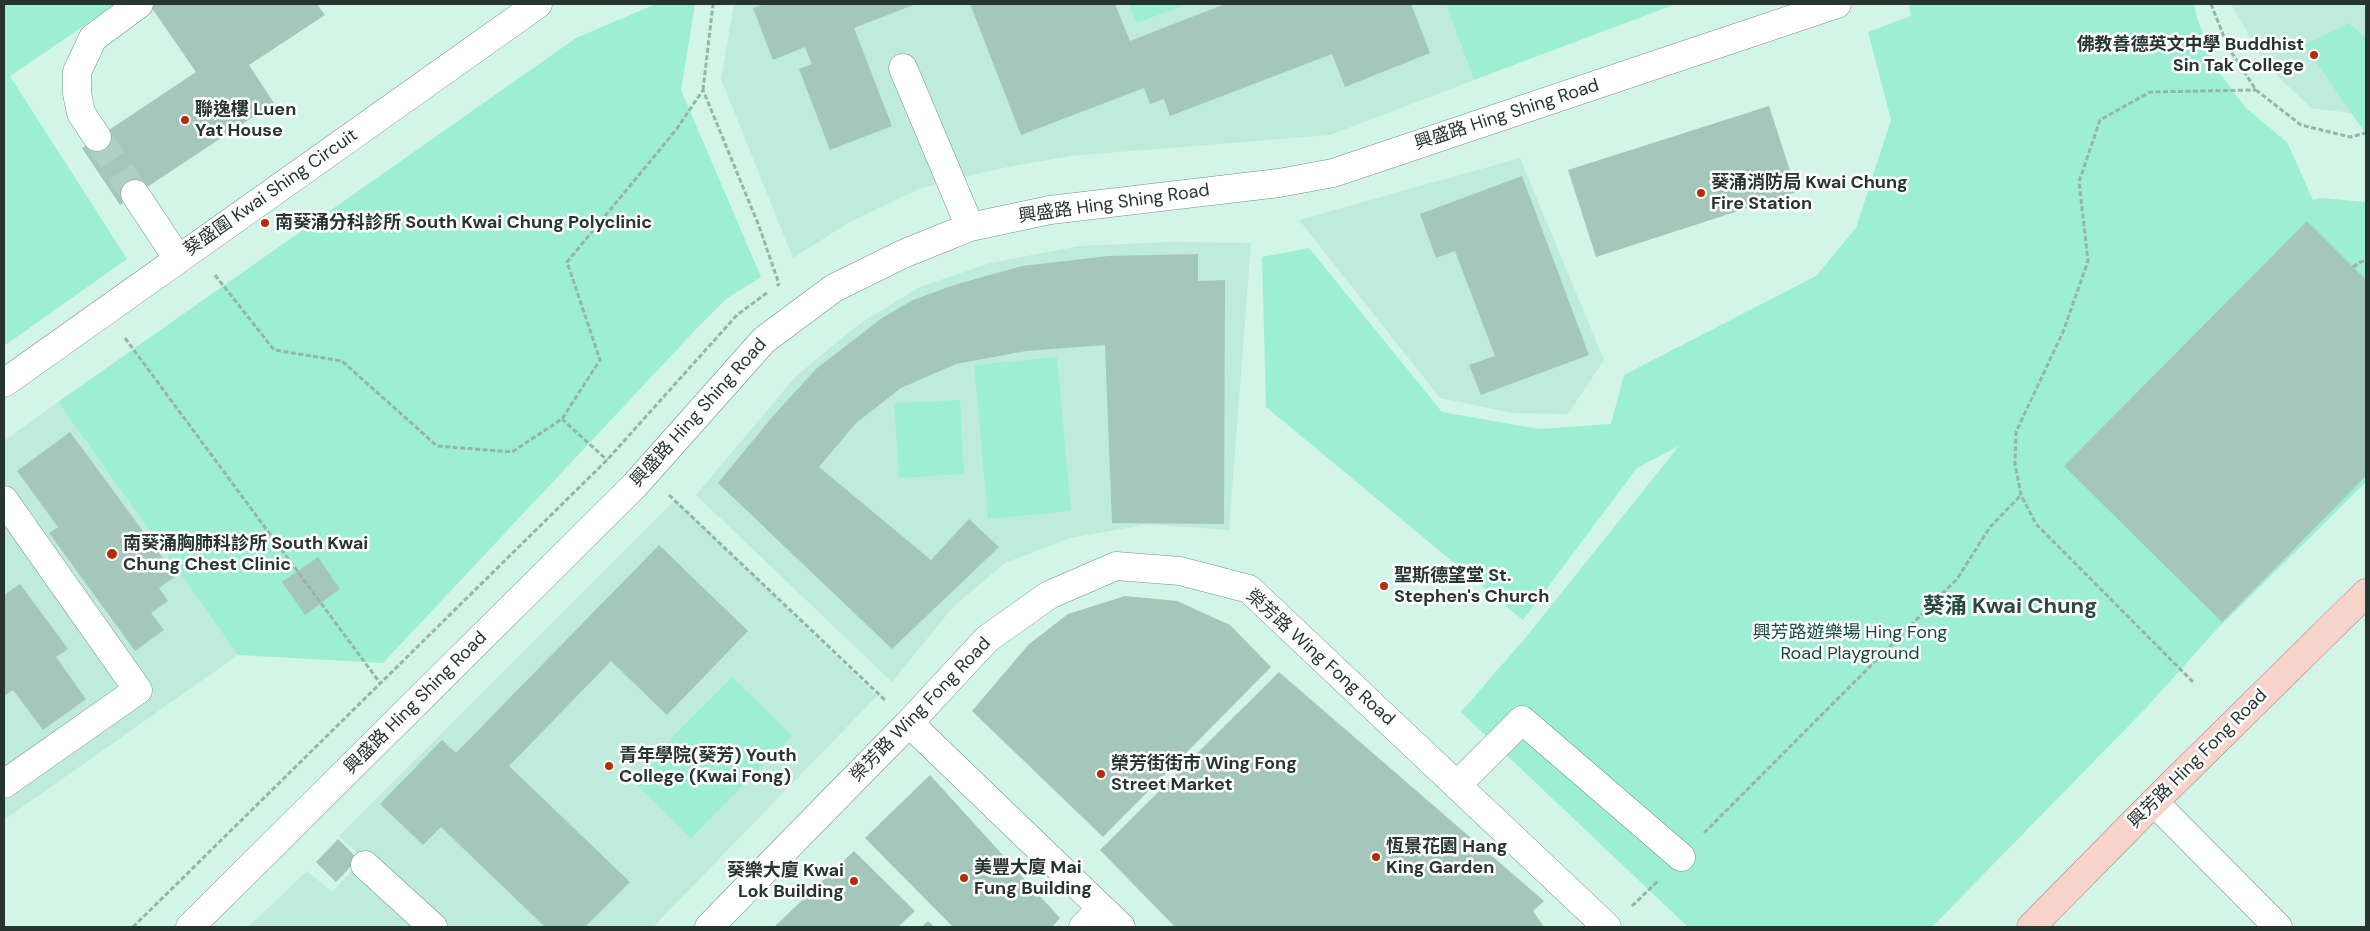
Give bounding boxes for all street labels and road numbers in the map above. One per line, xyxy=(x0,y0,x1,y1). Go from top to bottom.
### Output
street label: 興盛路 Hing Shing Road xyxy=(1412,75,1602,155)
street label: 葵盛圍 Kwai Shing Circuit xyxy=(180,125,362,261)
street label: 興盛路 Hing Shing Road xyxy=(1017,180,1211,228)
street label: 興盛路 Hing Shing Road xyxy=(627,334,771,492)
street label: 榮芳路 Wing Fong Road xyxy=(1241,586,1399,730)
street label: 興盛路 Hing Shing Road xyxy=(340,627,492,779)
street label: 榮芳路 Wing Fong Road xyxy=(846,633,996,787)
street label: 興芳路 Hing Fong Road xyxy=(2124,685,2272,833)

